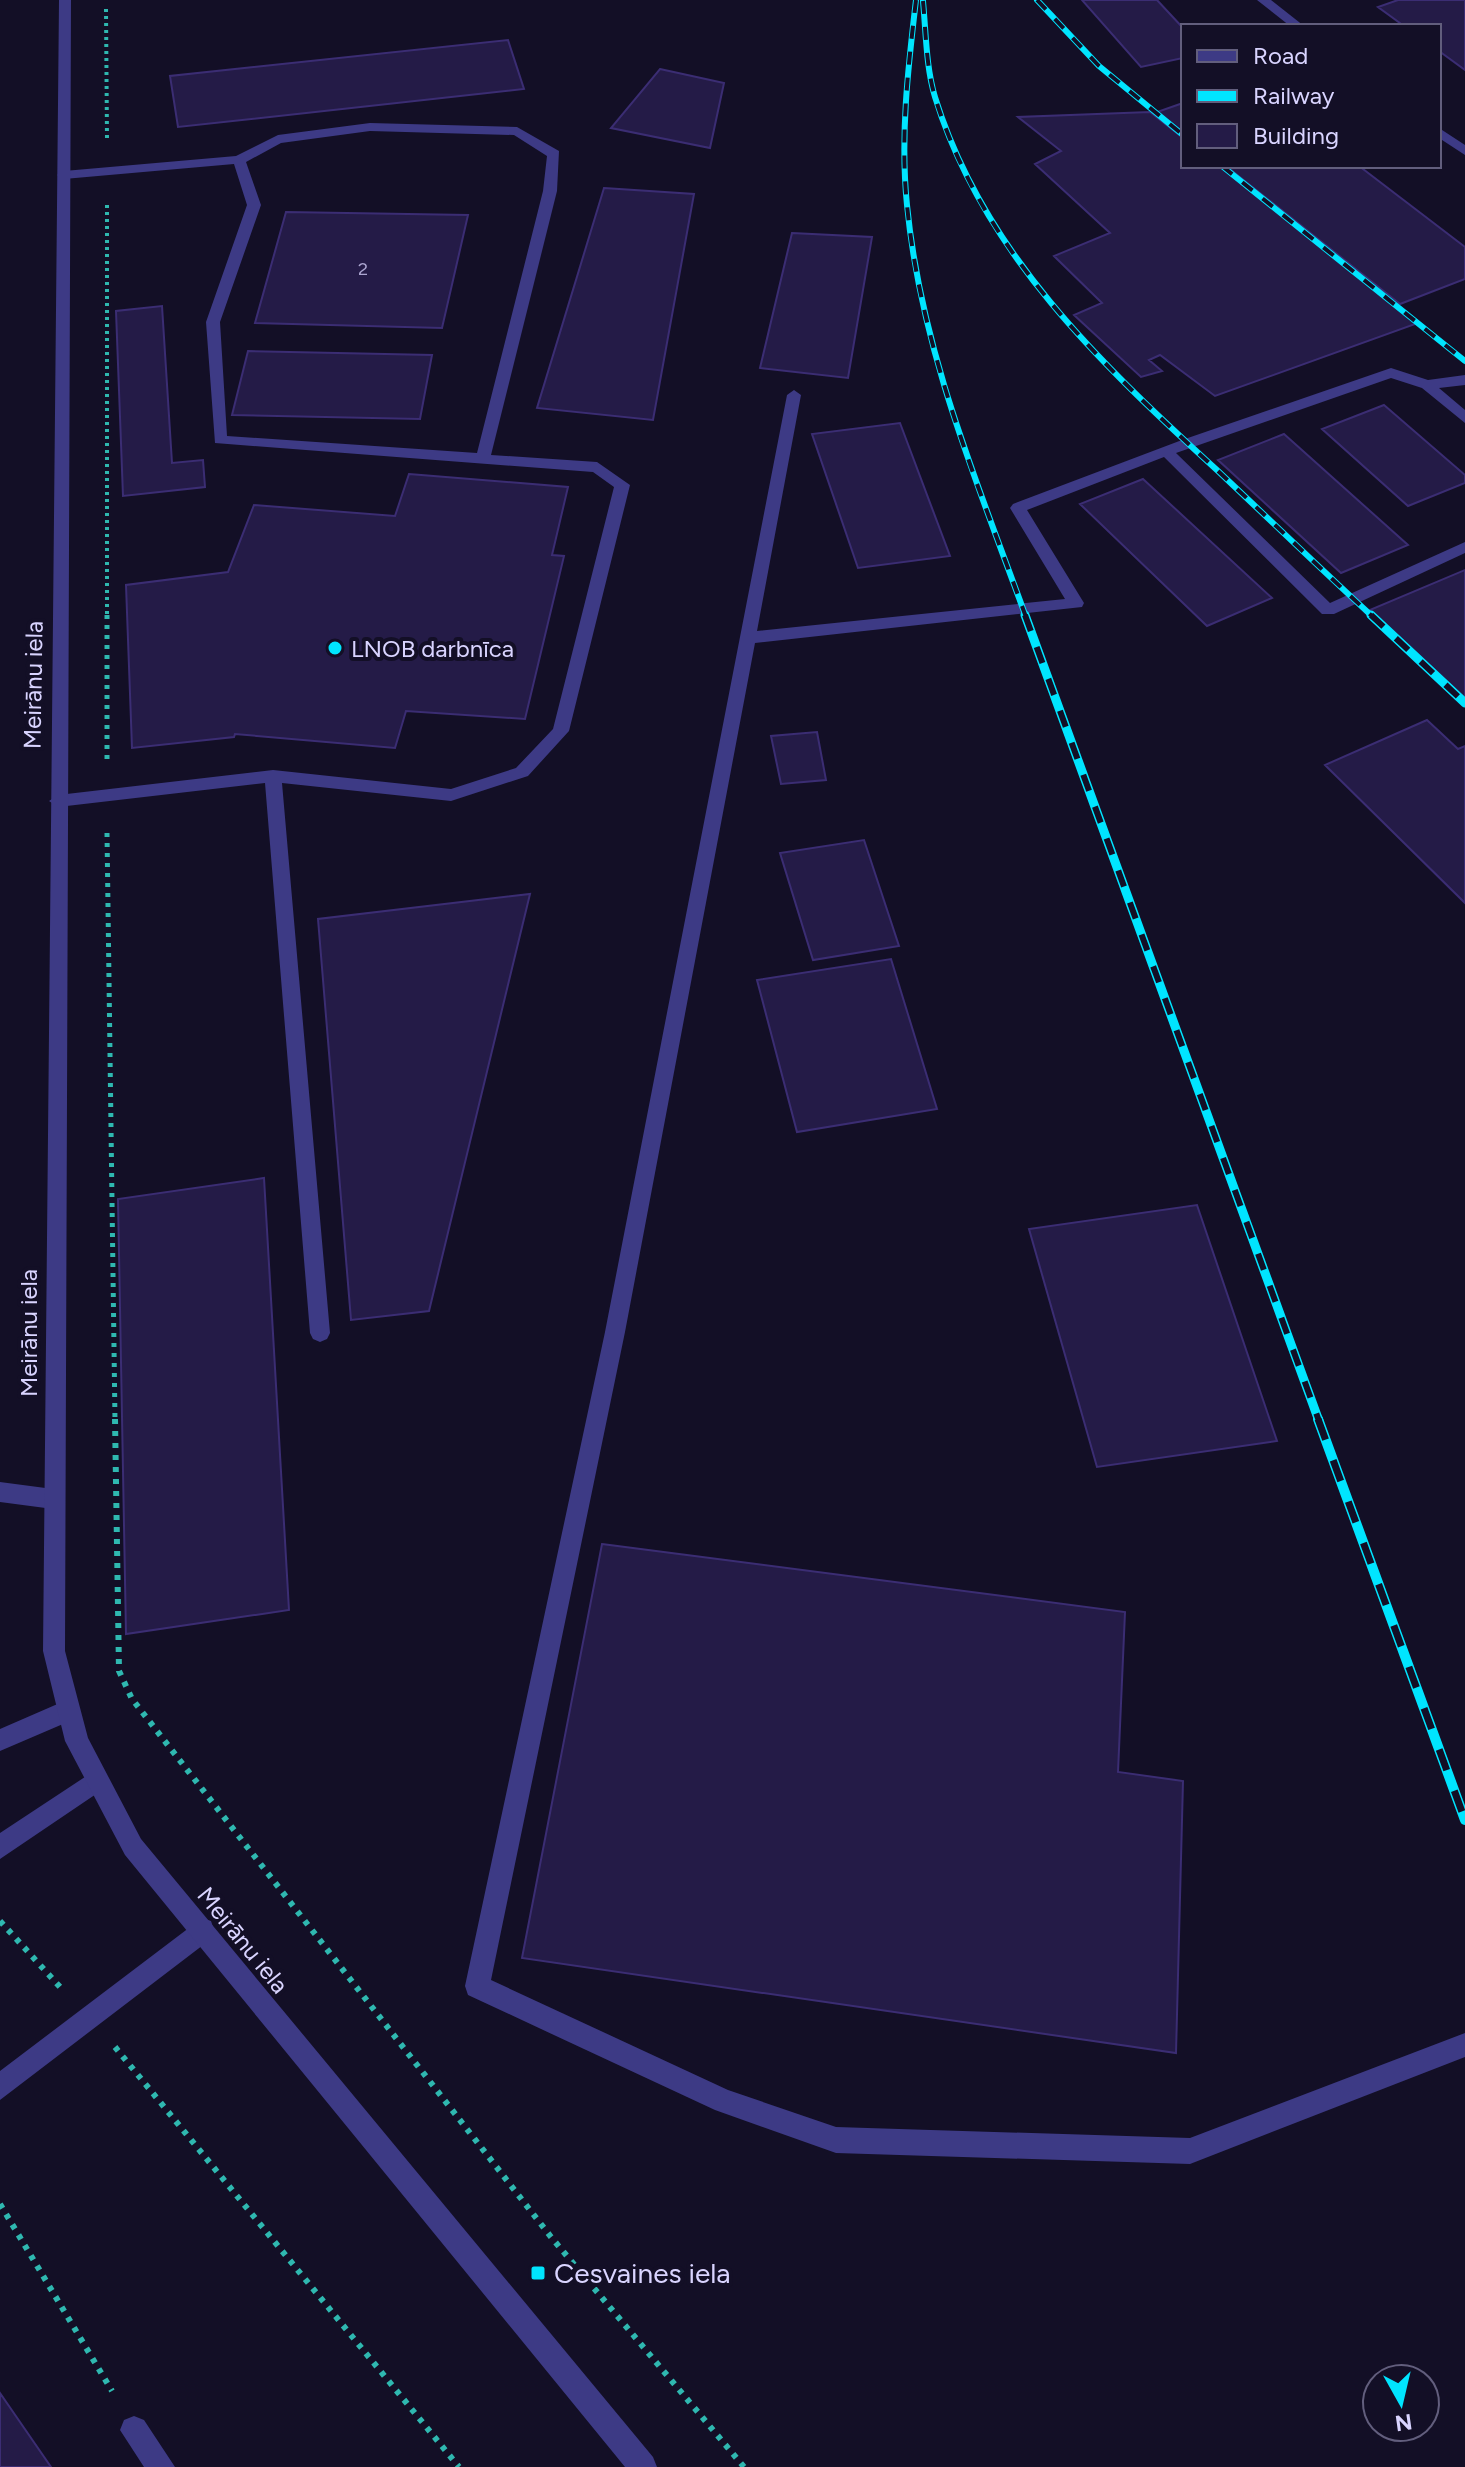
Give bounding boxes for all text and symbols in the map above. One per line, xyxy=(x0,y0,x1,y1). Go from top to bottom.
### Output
legend xyxy=(1181,24,1441,168)
text: Road xyxy=(1253,41,1308,70)
text: Railway xyxy=(1253,81,1335,110)
text: Building xyxy=(1253,121,1339,150)
house number: 2 xyxy=(358,258,368,280)
street label: Meirānu iela xyxy=(17,621,49,749)
place label: LNOB darbnīca xyxy=(351,634,514,663)
marker: LNOB darbnīca xyxy=(326,639,344,657)
street label: Meirānu iela xyxy=(14,1269,43,1397)
street label: Meirānu iela xyxy=(191,1881,295,1999)
place label: Cesvaines iela xyxy=(554,2256,731,2290)
marker: Cesvaines iela xyxy=(529,2264,547,2282)
north arrow xyxy=(1361,2363,1441,2443)
text: N xyxy=(1393,2408,1414,2437)

